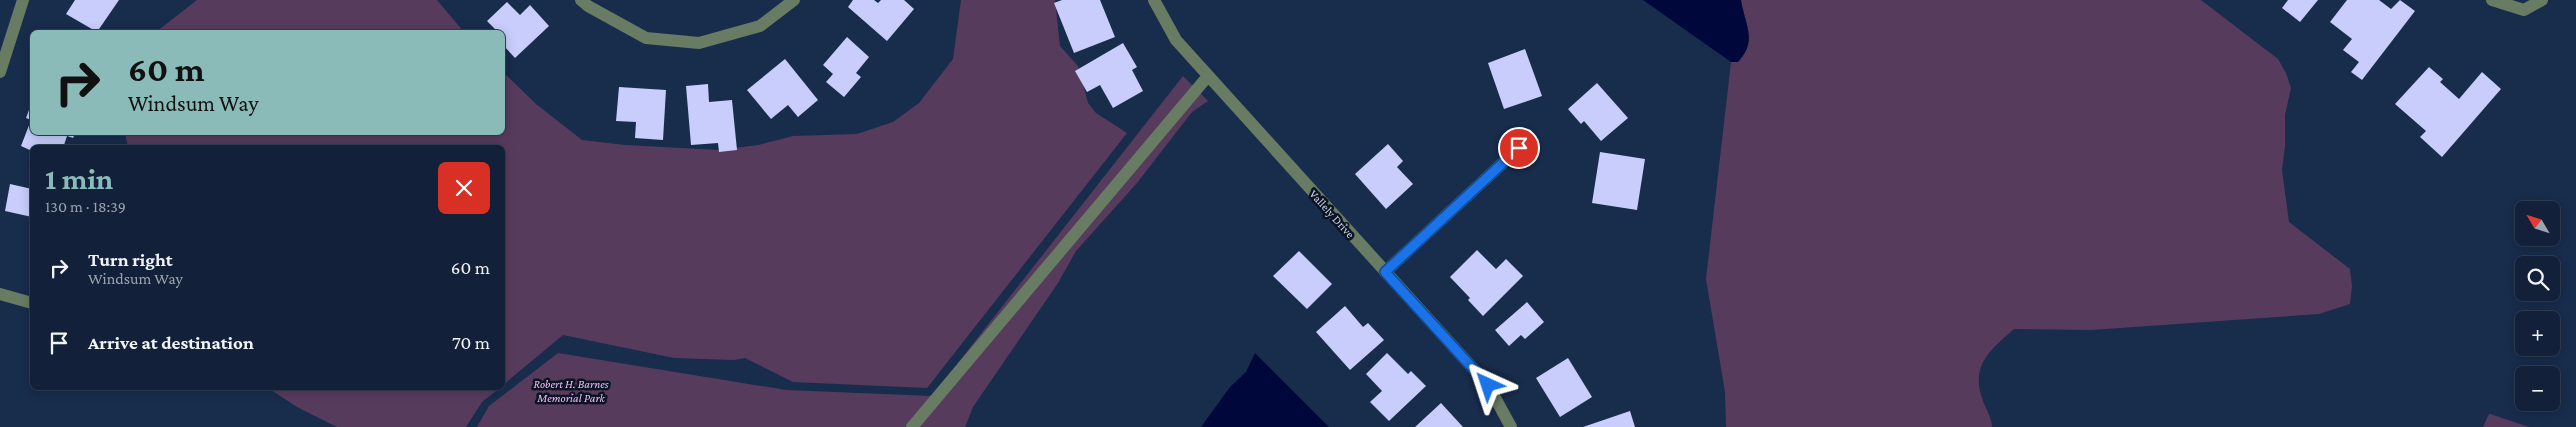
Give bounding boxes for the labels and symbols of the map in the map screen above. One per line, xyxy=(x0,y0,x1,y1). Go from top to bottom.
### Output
pin xyxy=(1498,127,1540,169)
street label: Vallely Drive xyxy=(1307,187,1357,241)
north arrow xyxy=(2515,201,2560,246)
position arrow xyxy=(1461,358,1513,410)
park label: Robert H. Barnes Memorial Park xyxy=(533,377,609,405)

